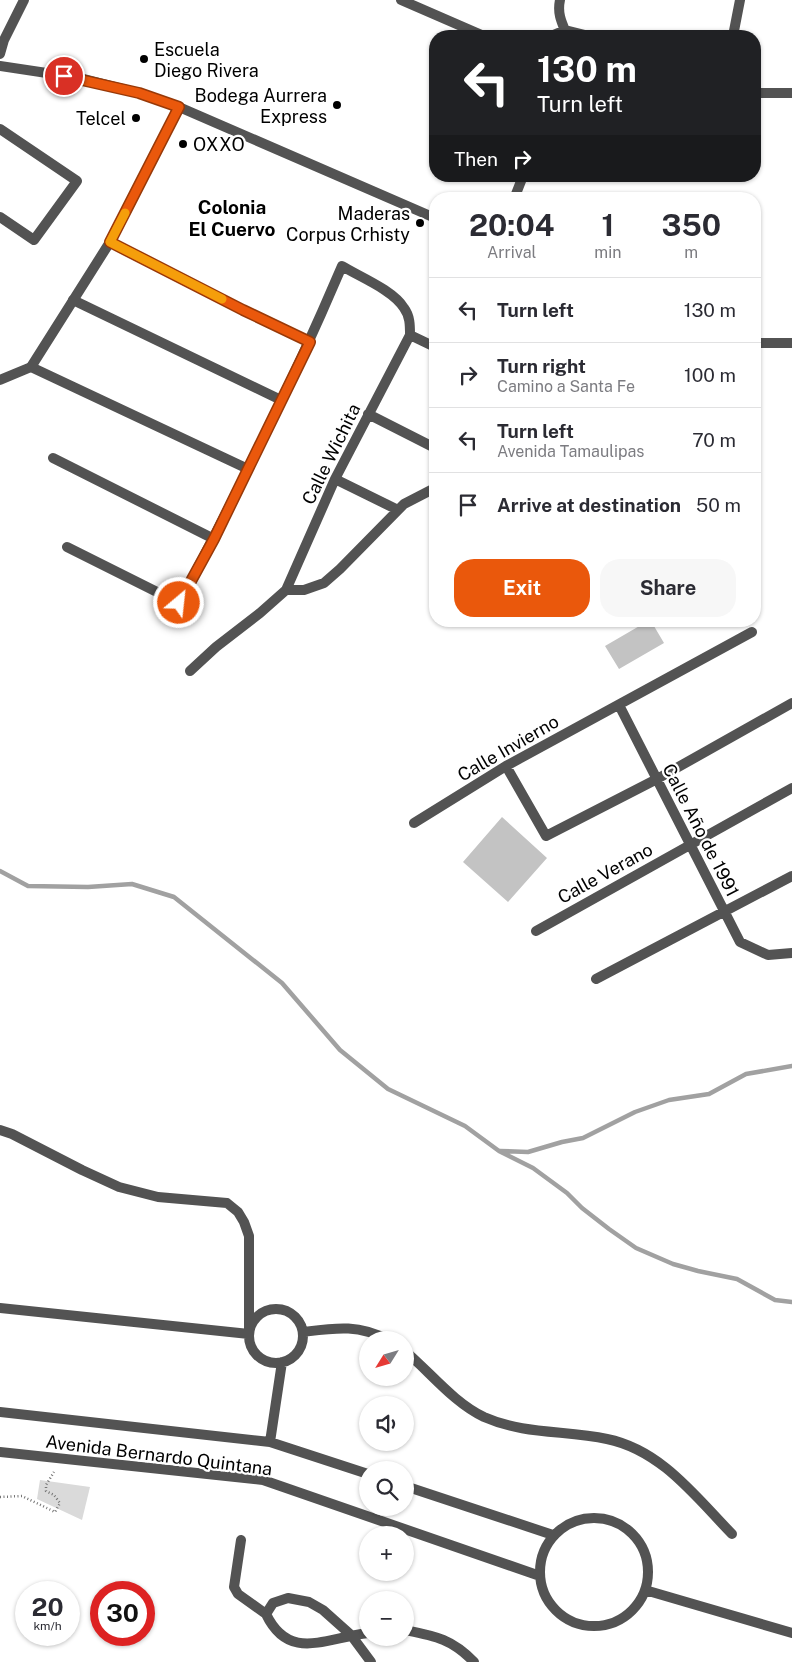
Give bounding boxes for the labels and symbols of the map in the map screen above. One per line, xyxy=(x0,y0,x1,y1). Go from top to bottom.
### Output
place label: Escuela Diego Rivera xyxy=(154,39,259,81)
marker: Escuela Diego Rivera xyxy=(138,53,150,65)
pin xyxy=(43,55,85,97)
place label: Bodega Aurrera Express xyxy=(195,85,327,127)
marker: Bodega Aurrera Express xyxy=(331,99,343,111)
place label: Telcel xyxy=(76,108,126,129)
marker: Telcel xyxy=(130,112,142,124)
place label: OXXO xyxy=(193,134,245,155)
marker: OXXO xyxy=(177,138,189,150)
district label: Colonia El Cuervo xyxy=(189,196,276,240)
place label: Maderas Corpus Crhisty xyxy=(286,203,410,245)
marker: Maderas Corpus Crhisty xyxy=(414,217,426,229)
street label: Calle Wichita xyxy=(298,400,364,508)
position arrow xyxy=(152,576,204,628)
street label: Calle Invierno xyxy=(454,711,562,785)
street label: Calle Año de 1991 xyxy=(658,760,744,900)
street label: Calle Verano xyxy=(554,838,656,908)
north arrow xyxy=(359,1331,414,1386)
street label: Avenida Bernardo Quintana xyxy=(44,1431,274,1479)
speed limit sign: 30 xyxy=(90,1581,155,1646)

